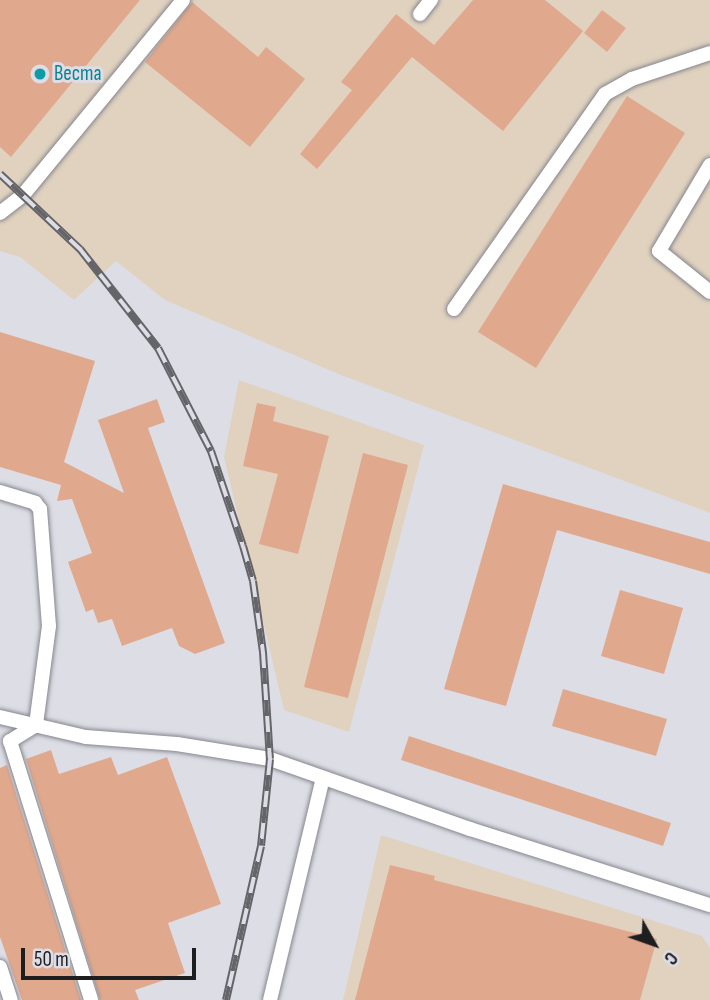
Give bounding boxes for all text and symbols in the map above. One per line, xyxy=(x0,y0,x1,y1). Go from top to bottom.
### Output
place label: Веста xyxy=(54,61,102,87)
marker: Веста xyxy=(32,66,48,82)
north arrow xyxy=(619,909,689,979)
scale bar xyxy=(24,934,200,978)
text: 50 m xyxy=(34,947,69,972)
text: С xyxy=(659,947,682,969)

